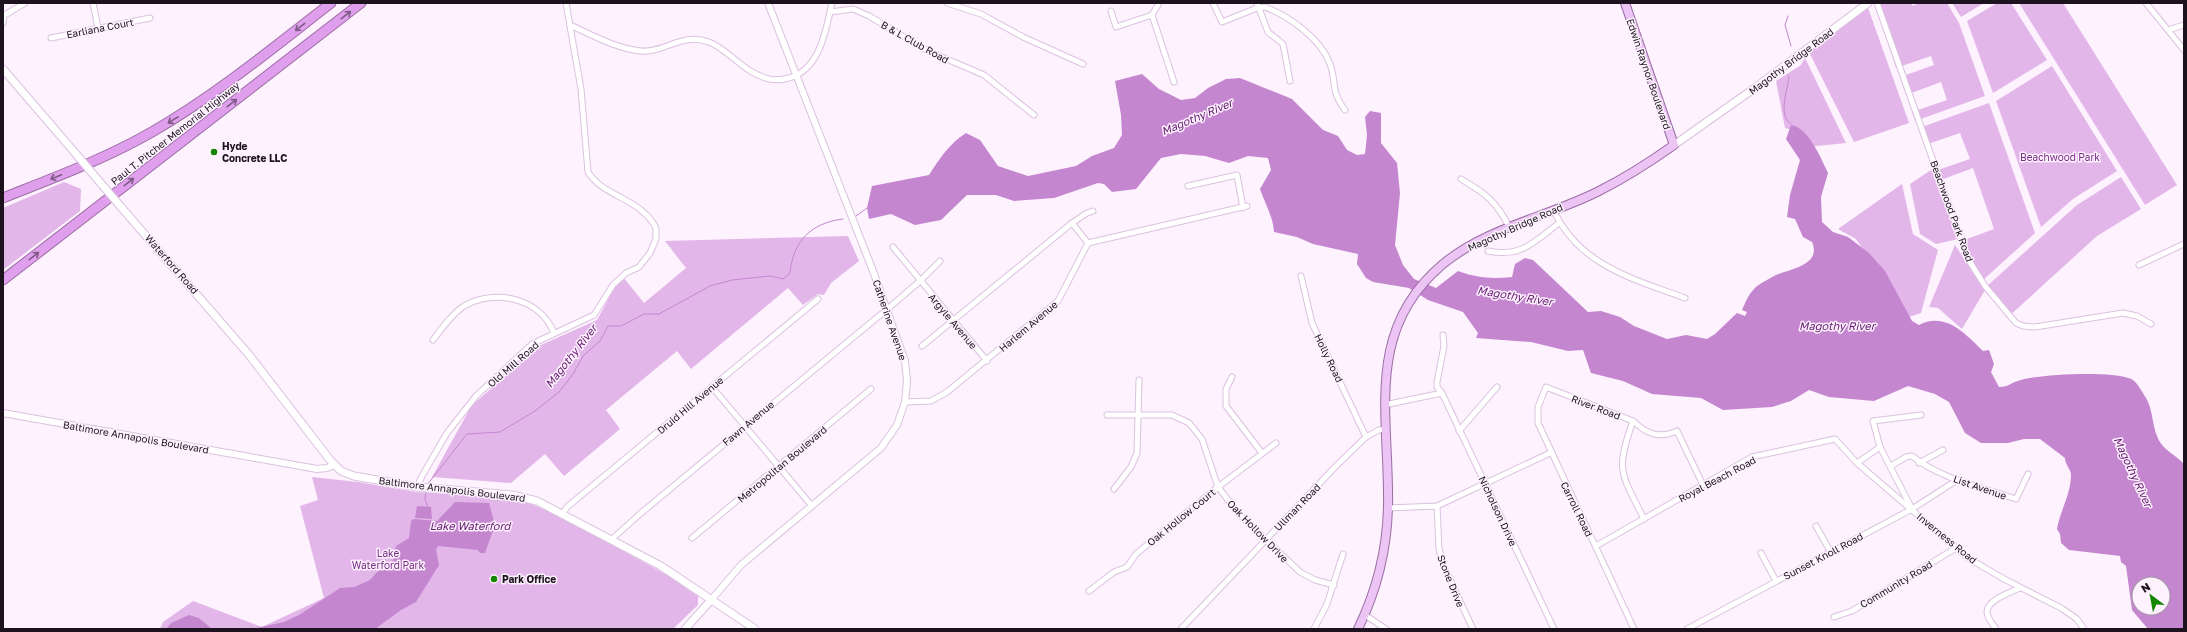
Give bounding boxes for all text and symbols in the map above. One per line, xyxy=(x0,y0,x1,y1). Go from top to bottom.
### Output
one-way arrow xyxy=(340,10,351,19)
street label: Earliana Court xyxy=(65,16,135,40)
street label: Edwin Raynor Boulevard xyxy=(1624,17,1674,131)
street label: B & L Club Road xyxy=(879,18,951,66)
one-way arrow xyxy=(295,23,306,31)
street label: Magothy Bridge Road xyxy=(1746,25,1836,97)
street label: Paul T. Pitcher Memorial Highway xyxy=(108,79,242,187)
water label: Magothy River xyxy=(1159,95,1236,138)
one-way arrow xyxy=(227,99,238,107)
one-way arrow xyxy=(167,116,179,124)
place label: Hyde Concrete LLC xyxy=(222,140,287,164)
marker: Hyde Concrete LLC xyxy=(209,147,219,157)
park label: Beachwood Park xyxy=(2020,151,2100,163)
street label: Beachwood Park Road xyxy=(1928,159,1976,263)
one-way arrow xyxy=(51,173,63,181)
one-way arrow xyxy=(124,178,135,187)
street label: Magothy Bridge Road xyxy=(1466,201,1564,253)
street label: Waterford Road xyxy=(143,232,201,296)
one-way arrow xyxy=(28,252,39,261)
street label: Catherine Avenue xyxy=(871,278,910,362)
water label: Magothy River xyxy=(1476,283,1555,309)
street label: Argyle Avenue xyxy=(926,291,980,351)
street label: Harlem Avenue xyxy=(996,298,1060,354)
water label: Magothy River xyxy=(1799,319,1877,333)
water label: Magothy River xyxy=(542,320,601,390)
street label: Holly Road xyxy=(1312,332,1346,384)
street label: Old Mill Road xyxy=(485,339,541,389)
street label: Druid Hill Avenue xyxy=(654,374,726,436)
street label: River Road xyxy=(1570,392,1622,422)
street label: Fawn Avenue xyxy=(720,398,776,448)
street label: Baltimore Annapolis Boulevard xyxy=(62,418,210,456)
street label: Metropolitan Boulevard xyxy=(735,423,829,505)
water label: Magothy River xyxy=(2111,435,2156,511)
street label: Royal Beach Road xyxy=(1676,454,1758,504)
street label: List Avenue xyxy=(1952,472,2008,502)
street label: Baltimore Annapolis Boulevard xyxy=(378,474,526,504)
street label: Nicholson Drive xyxy=(1477,474,1520,548)
street label: Carroll Road xyxy=(1559,480,1595,538)
street label: Ullman Road xyxy=(1271,481,1323,533)
street label: Oak Hollow Court xyxy=(1144,486,1218,548)
street label: Oak Hollow Drive xyxy=(1225,497,1291,565)
street label: Inverness Road xyxy=(1915,510,1979,566)
water label: Lake Waterford xyxy=(430,519,512,532)
street label: Sunset Knoll Road xyxy=(1781,530,1865,582)
park label: Lake Waterford Park xyxy=(352,547,424,571)
street label: Stone Drive xyxy=(1435,553,1467,609)
street label: Community Road xyxy=(1858,558,1934,610)
place label: Park Office xyxy=(502,573,556,585)
marker: Park Office xyxy=(489,574,499,584)
north arrow xyxy=(2131,576,2171,616)
text: N xyxy=(2138,579,2152,595)

